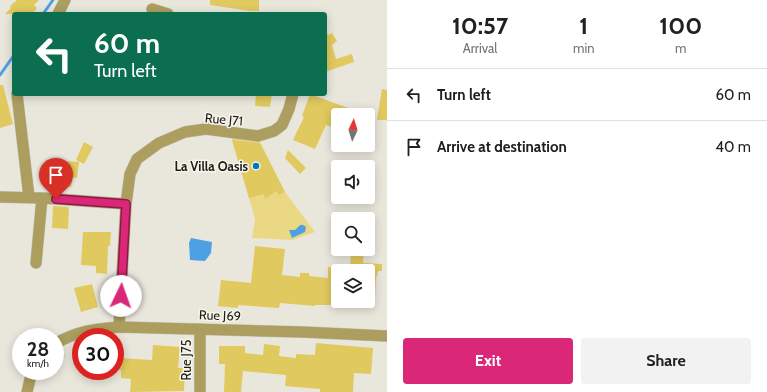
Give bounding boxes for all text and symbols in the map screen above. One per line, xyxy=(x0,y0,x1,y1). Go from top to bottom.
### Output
text: 10:57 xyxy=(452,11,508,40)
text: 1 xyxy=(579,11,588,40)
text: 100 xyxy=(659,11,702,40)
text: 60 m xyxy=(94,26,160,60)
icon: left xyxy=(28,28,80,80)
text: Arrival xyxy=(463,40,497,56)
text: min xyxy=(573,40,594,56)
text: m xyxy=(675,40,686,56)
text: Turn left xyxy=(94,60,157,82)
icon: left xyxy=(403,84,425,106)
text: Turn left xyxy=(437,86,491,104)
text: 60 m xyxy=(715,86,751,104)
north arrow xyxy=(331,108,375,152)
map controls xyxy=(331,108,375,308)
street label: Rue J71 xyxy=(204,109,244,129)
icon: arrive xyxy=(403,136,425,158)
text: Arrive at destination xyxy=(437,138,567,156)
text: 40 m xyxy=(715,138,751,156)
pin xyxy=(39,158,73,199)
place label: La Villa Oasis xyxy=(174,158,248,174)
button: sound xyxy=(331,160,375,204)
marker: La Villa Oasis xyxy=(251,161,261,171)
icon: arrive xyxy=(45,164,67,186)
button: search xyxy=(331,212,375,256)
button: layers xyxy=(331,264,375,308)
position arrow xyxy=(100,275,142,317)
street label: Rue J69 xyxy=(199,306,241,324)
speed limit sign: 30 xyxy=(72,328,124,380)
text: 28 xyxy=(27,337,49,361)
button: Exit xyxy=(403,338,573,384)
button: Share xyxy=(581,338,751,384)
street label: Rue J75 xyxy=(178,340,194,380)
text: km/h xyxy=(27,357,49,370)

